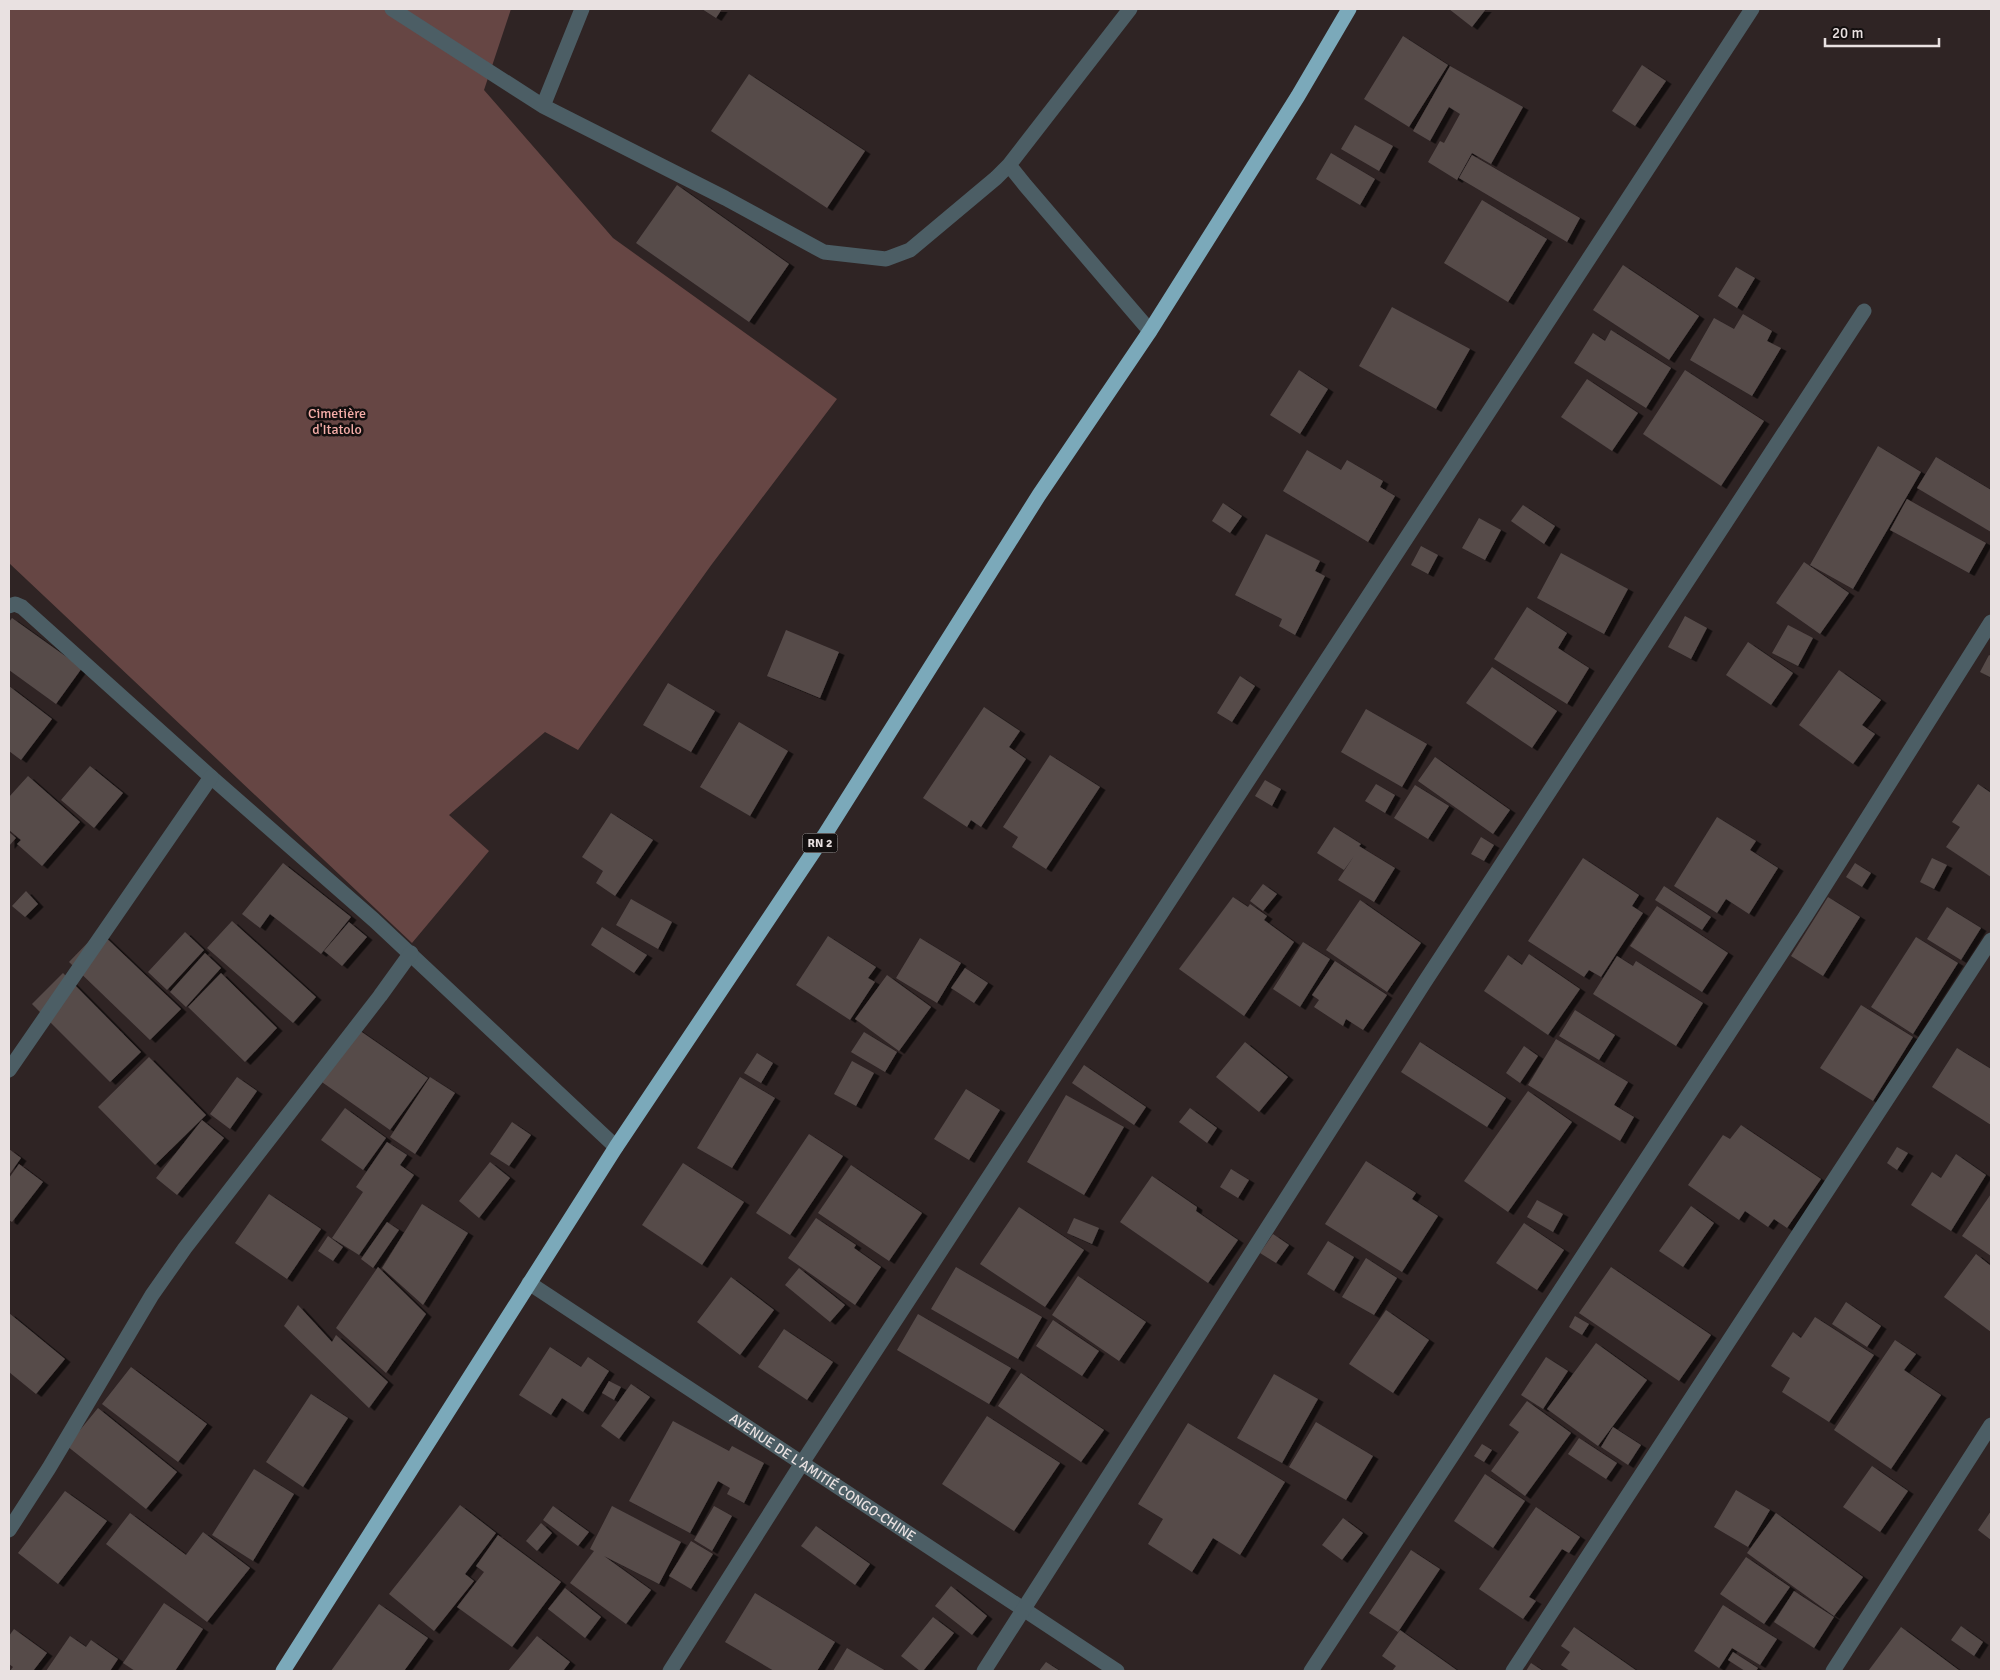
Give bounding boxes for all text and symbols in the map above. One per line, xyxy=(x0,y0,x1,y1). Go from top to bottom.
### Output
scale bar xyxy=(1825,15,1939,47)
text: 20 m xyxy=(1832,24,1863,42)
park label: Cimetière d'Itatolo xyxy=(308,405,366,438)
road number: RN 2 xyxy=(802,834,838,852)
street label: AVENUE DE L'AMITIÉ CONGO-CHINE xyxy=(726,1409,919,1544)

